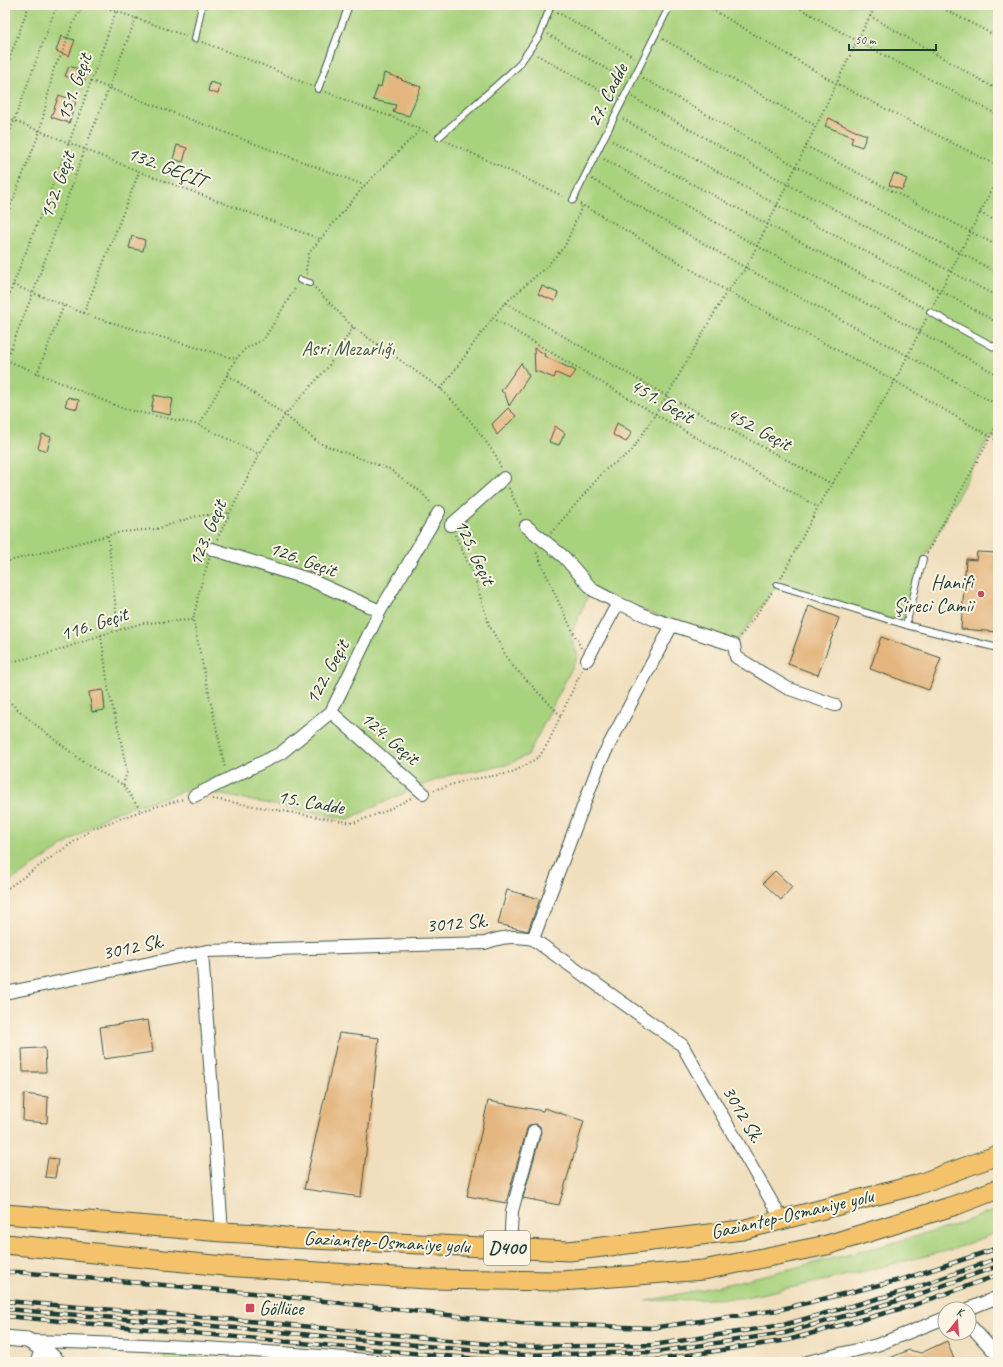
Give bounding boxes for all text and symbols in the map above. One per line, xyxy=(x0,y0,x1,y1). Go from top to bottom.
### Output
scale bar xyxy=(849,26,936,52)
text: 50 m xyxy=(855,32,877,48)
street label: 151. Geçit xyxy=(50,48,98,124)
street label: 27. Cadde xyxy=(581,58,634,131)
street label: 132. GEÇİT xyxy=(124,140,214,195)
street label: 152. Geçit xyxy=(33,146,81,222)
park label: Asri Mezarlığı xyxy=(302,336,396,361)
street label: 451. Geçit xyxy=(626,373,700,430)
street label: 452. Geçit xyxy=(722,402,798,457)
street label: 123. Geçit xyxy=(182,494,233,570)
street label: 125. Geçit xyxy=(449,515,502,591)
street label: 126. Geçit xyxy=(266,535,342,583)
place label: Hanifi Şireci Camii xyxy=(893,570,975,618)
marker: Hanifi Şireci Camii xyxy=(976,589,986,599)
street label: 116. Geçit xyxy=(57,601,133,647)
street label: 122. Geçit xyxy=(299,633,356,708)
street label: 124. Geçit xyxy=(356,706,426,772)
street label: 15. Cadde xyxy=(276,784,348,820)
street label: 3012 Sk. xyxy=(425,908,489,938)
street label: 3012 Sk. xyxy=(100,928,166,966)
street label: 3012 Sk. xyxy=(717,1081,769,1147)
street label: Gaziantep-Osmaniye yolu xyxy=(708,1183,877,1245)
street label: Gaziantep-Osmaniye yolu xyxy=(303,1225,472,1259)
road number: D400 xyxy=(484,1231,530,1265)
place label: Göllüce xyxy=(259,1296,305,1321)
north arrow xyxy=(937,1301,977,1341)
marker: Göllüce xyxy=(244,1302,256,1314)
text: K xyxy=(955,1304,967,1320)

